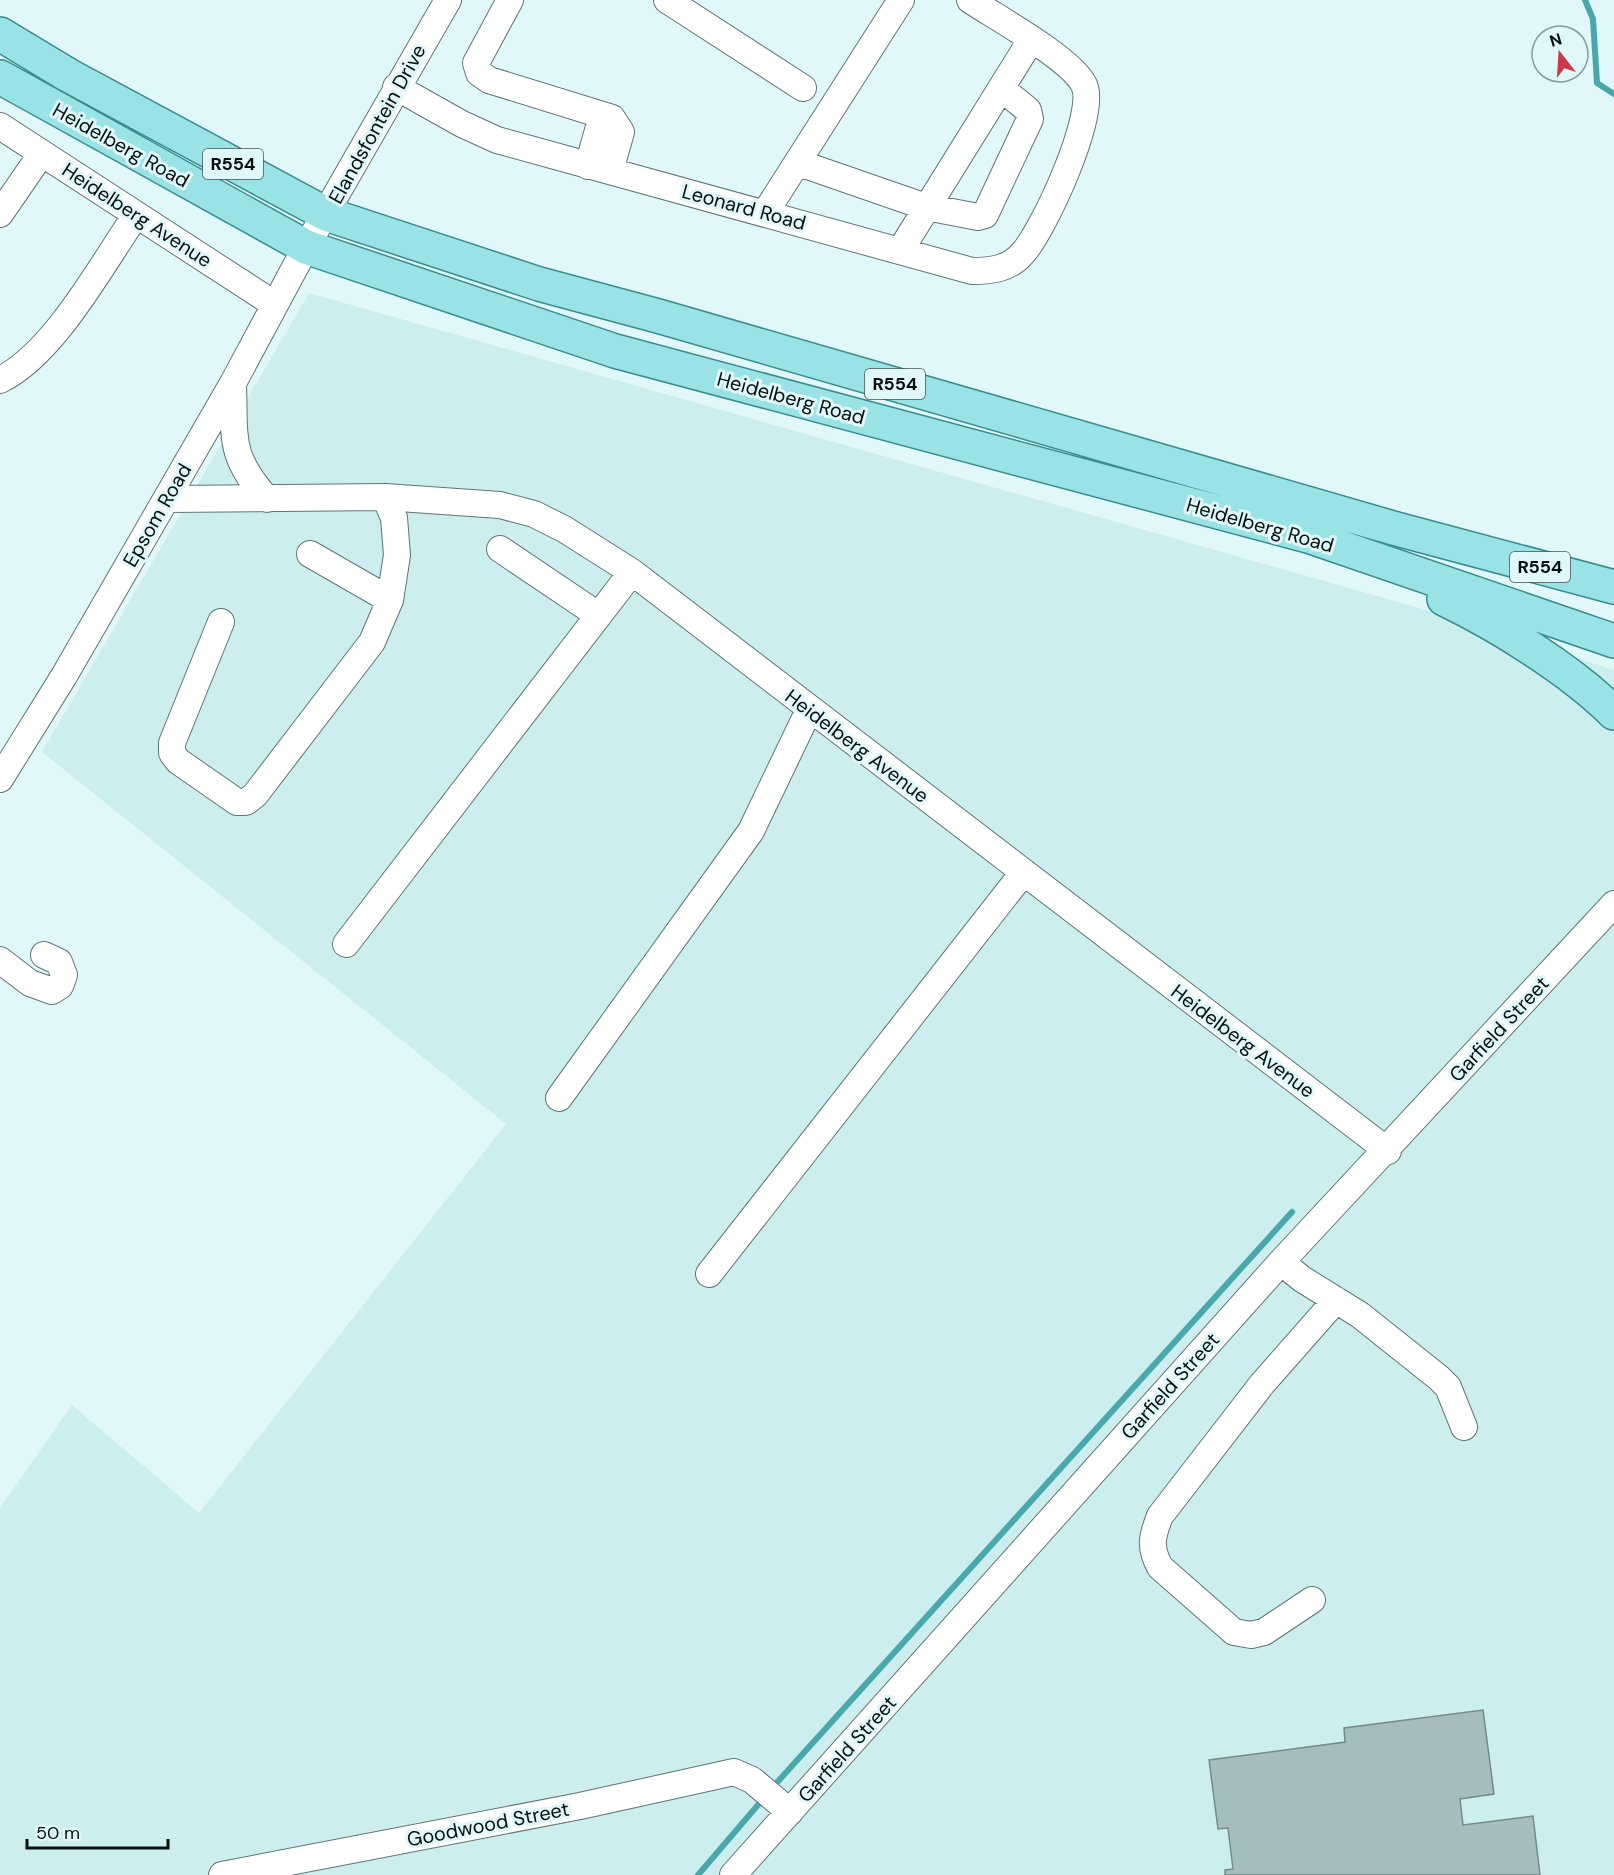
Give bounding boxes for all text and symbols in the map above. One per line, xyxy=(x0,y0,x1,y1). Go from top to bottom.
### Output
north arrow xyxy=(1530,24,1590,84)
text: N xyxy=(1547,28,1564,52)
street label: Elandsfontein Drive xyxy=(322,40,432,208)
street label: Heidelberg Road xyxy=(48,97,194,193)
road number: R554 xyxy=(203,149,263,179)
street label: Heidelberg Avenue xyxy=(57,157,217,273)
street label: Leonard Road xyxy=(679,178,809,236)
street label: Heidelberg Road xyxy=(714,366,868,430)
road number: R554 xyxy=(865,369,925,399)
street label: Epsom Road xyxy=(117,459,197,571)
street label: Heidelberg Road xyxy=(1183,492,1337,558)
road number: R554 xyxy=(1510,552,1570,582)
street label: Heidelberg Avenue xyxy=(780,683,934,809)
street label: Garfield Street xyxy=(1443,971,1555,1087)
street label: Heidelberg Avenue xyxy=(1166,978,1320,1104)
street label: Garfield Street xyxy=(1115,1327,1225,1445)
street label: Garfield Street xyxy=(792,1690,902,1808)
street label: Goodwood Street xyxy=(405,1796,571,1852)
scale bar xyxy=(27,1812,168,1850)
text: 50 m xyxy=(36,1821,80,1845)

